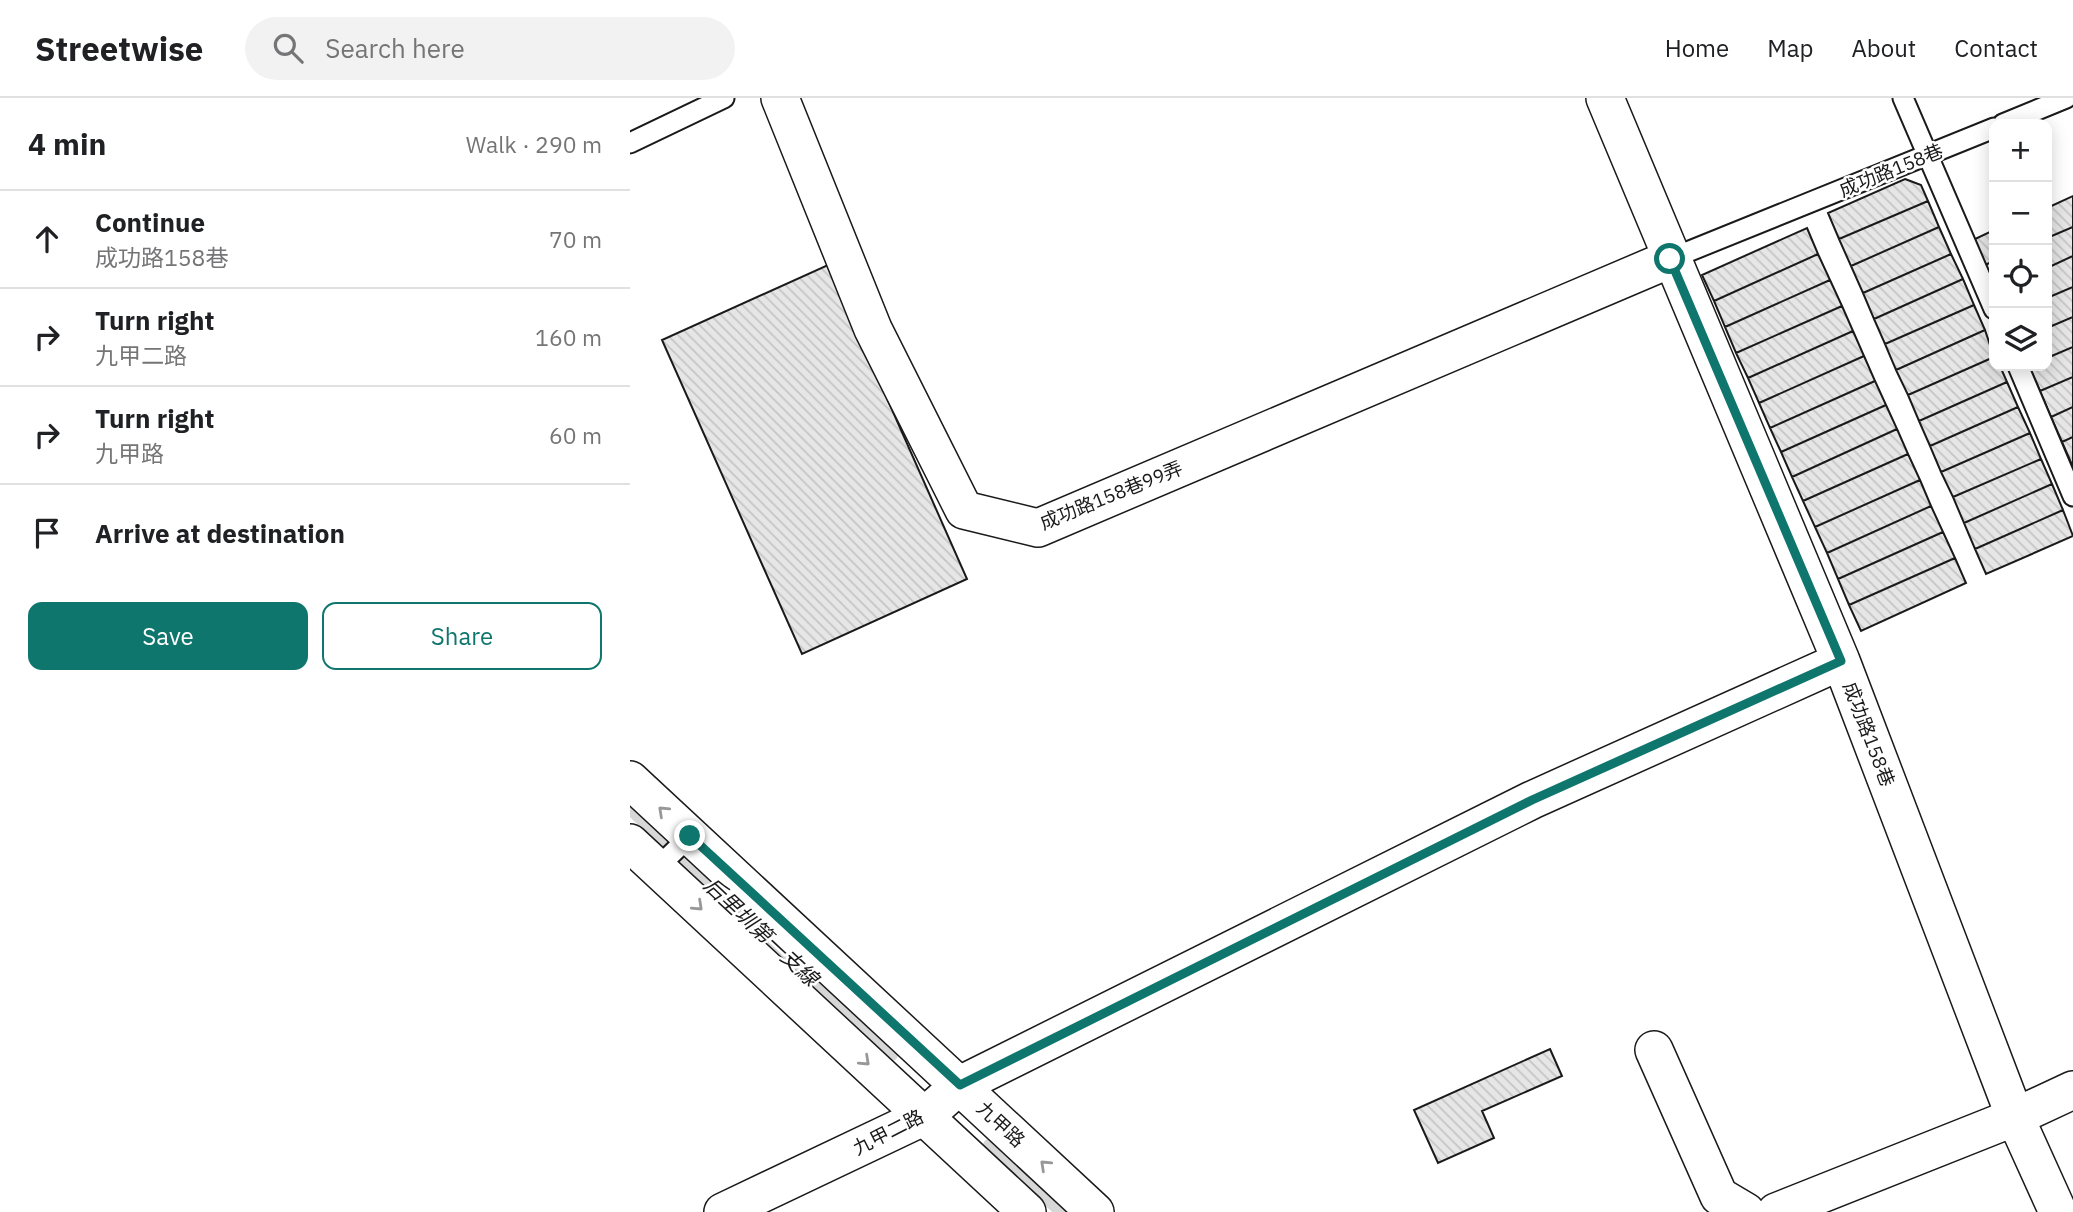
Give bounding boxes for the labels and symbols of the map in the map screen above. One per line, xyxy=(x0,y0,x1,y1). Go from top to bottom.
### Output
street label: 成功路158巷 xyxy=(1835,138,1947,202)
route start xyxy=(1654,243,1685,274)
street label: 成功路158巷99弄 xyxy=(1036,455,1186,535)
street label: 成功路158巷 xyxy=(1838,678,1900,790)
one-way arrow xyxy=(658,806,671,819)
route end xyxy=(674,820,705,851)
water label: 后里圳第一支線 xyxy=(698,871,826,993)
one-way arrow xyxy=(690,898,703,911)
one-way arrow xyxy=(857,1052,870,1065)
street label: 九甲路 xyxy=(972,1096,1030,1152)
street label: 九甲二路 xyxy=(849,1104,927,1160)
one-way arrow xyxy=(1040,1161,1053,1174)

